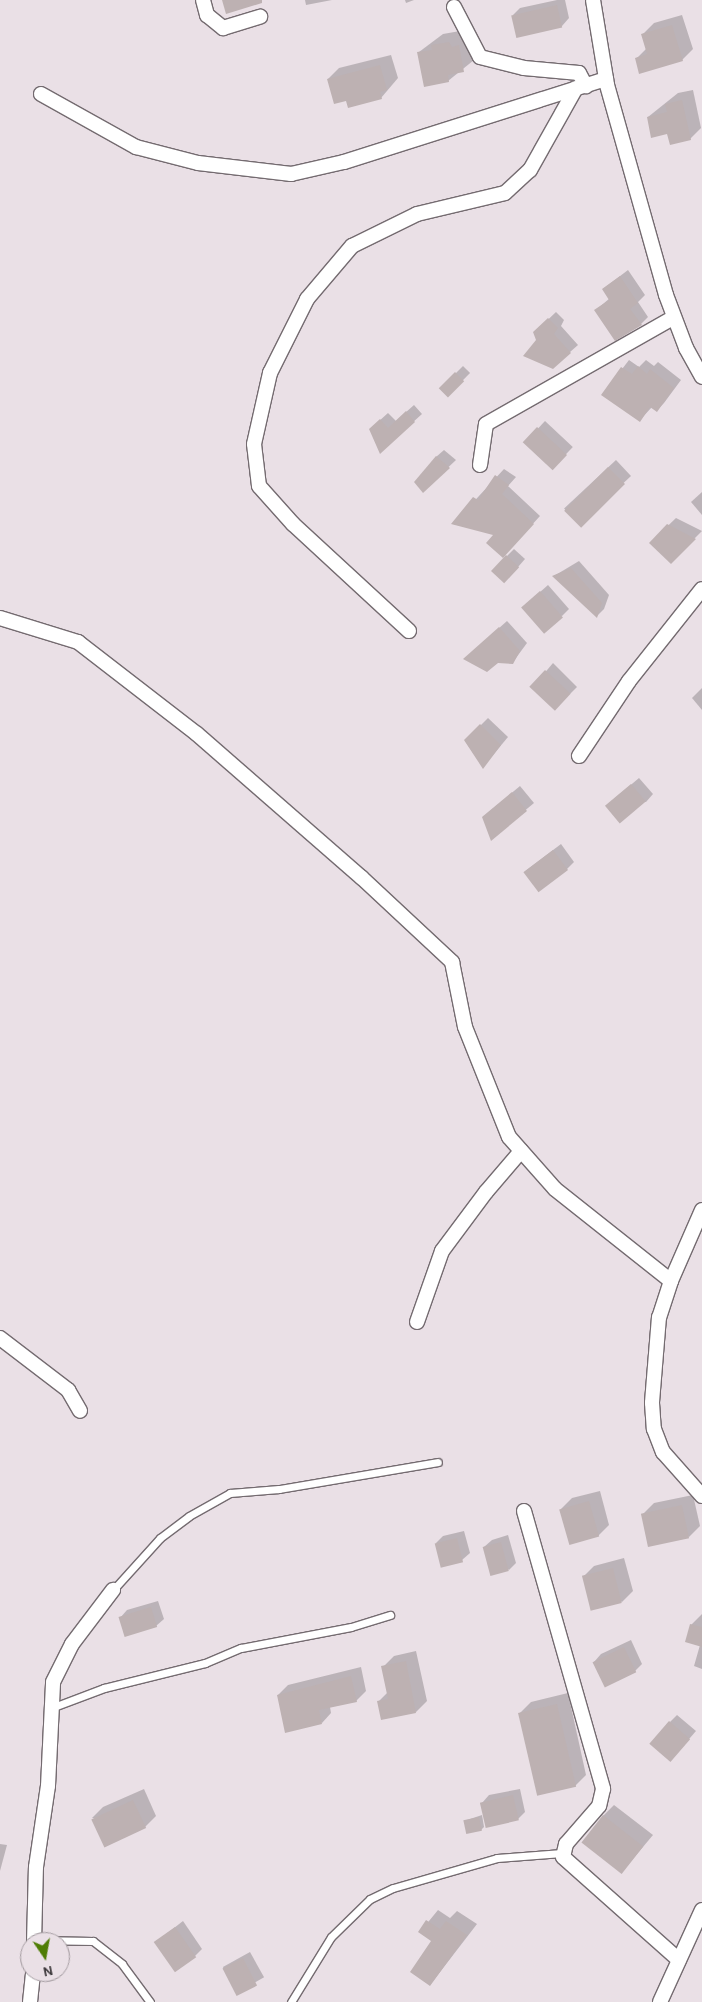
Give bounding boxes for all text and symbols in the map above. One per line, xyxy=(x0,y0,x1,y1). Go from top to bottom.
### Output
north arrow xyxy=(20,1932,70,1982)
text: N xyxy=(41,1962,55,1981)

